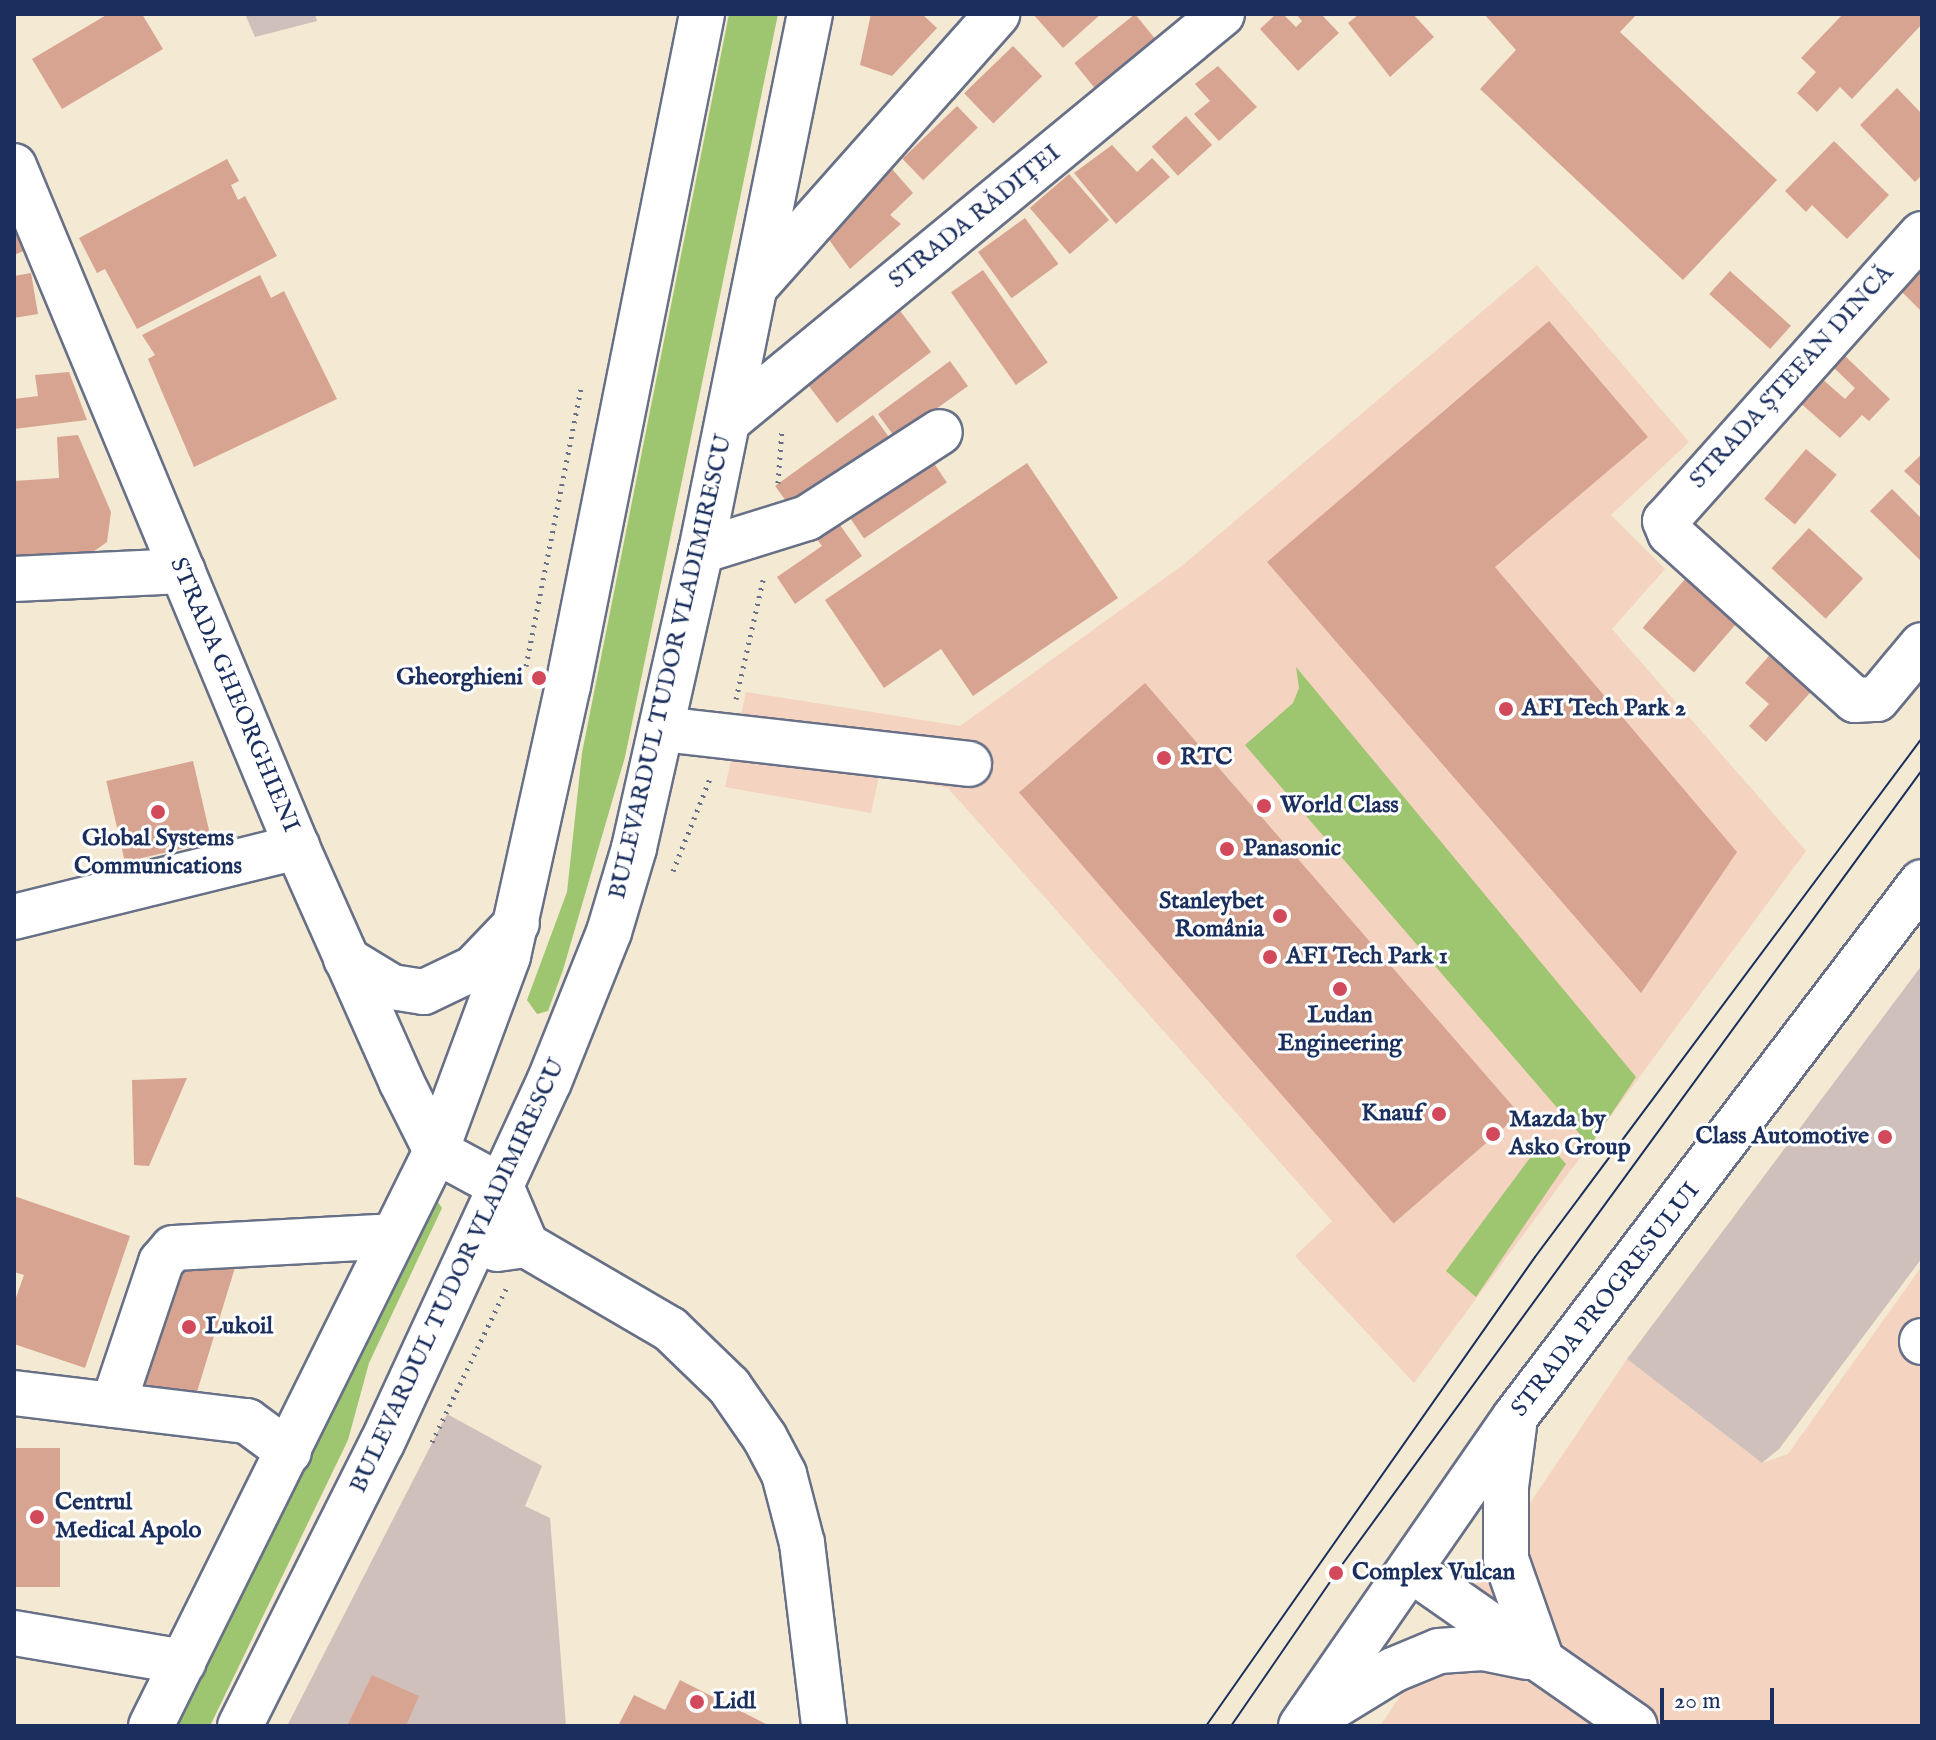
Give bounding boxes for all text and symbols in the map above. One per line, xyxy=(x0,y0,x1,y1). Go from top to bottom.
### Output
street label: STRADA RĂDIȚEI xyxy=(883,139,1067,295)
street label: STRADA ȘTEFAN DINCĂ xyxy=(1684,259,1900,495)
street label: BULEVARDUL TUDOR VLADIMIRESCU xyxy=(603,432,739,902)
street label: STRADA GHEORGHIENI xyxy=(163,553,305,837)
place label: Gheorghieni xyxy=(396,664,523,692)
marker: Gheorghieni xyxy=(530,669,548,687)
place label: AFI Tech Park 2 xyxy=(1522,695,1686,723)
marker: AFI Tech Park 2 xyxy=(1497,700,1515,718)
place label: RTC xyxy=(1180,744,1232,772)
marker: RTC xyxy=(1155,749,1173,767)
place label: World Class xyxy=(1280,792,1399,820)
marker: World Class xyxy=(1255,797,1273,815)
marker: Global Systems Communications xyxy=(149,803,167,821)
place label: Global Systems Communications xyxy=(74,825,242,881)
place label: Panasonic xyxy=(1243,835,1341,863)
marker: Panasonic xyxy=(1218,840,1236,858)
place label: Stanleybet România xyxy=(1159,888,1264,944)
marker: Stanleybet România xyxy=(1271,907,1289,925)
place label: AFI Tech Park 1 xyxy=(1286,943,1448,971)
marker: AFI Tech Park 1 xyxy=(1261,948,1279,966)
marker: Ludan Engineering xyxy=(1331,980,1349,998)
place label: Ludan Engineering xyxy=(1278,1002,1402,1058)
street label: BULEVARDUL TUDOR VLADIMIRESCU xyxy=(344,1054,572,1498)
place label: Knauf xyxy=(1361,1100,1423,1128)
marker: Knauf xyxy=(1430,1105,1448,1123)
place label: Mazda by Asko Group xyxy=(1509,1106,1631,1162)
place label: Class Automotive xyxy=(1696,1123,1869,1151)
marker: Mazda by Asko Group xyxy=(1484,1125,1502,1143)
marker: Class Automotive xyxy=(1876,1128,1894,1146)
street label: STRADA PROGRESULUI xyxy=(1506,1177,1706,1423)
place label: Lukoil xyxy=(205,1313,273,1341)
marker: Lukoil xyxy=(180,1318,198,1336)
place label: Centrul Medical Apolo xyxy=(55,1489,201,1545)
marker: Centrul Medical Apolo xyxy=(26,1506,48,1528)
place label: Complex Vulcan xyxy=(1352,1559,1515,1587)
marker: Complex Vulcan xyxy=(1327,1564,1345,1582)
scale bar xyxy=(1664,1672,1778,1722)
text: 20 m xyxy=(1674,1686,1721,1717)
place label: Lidl xyxy=(713,1688,756,1716)
marker: Lidl xyxy=(688,1693,706,1711)

